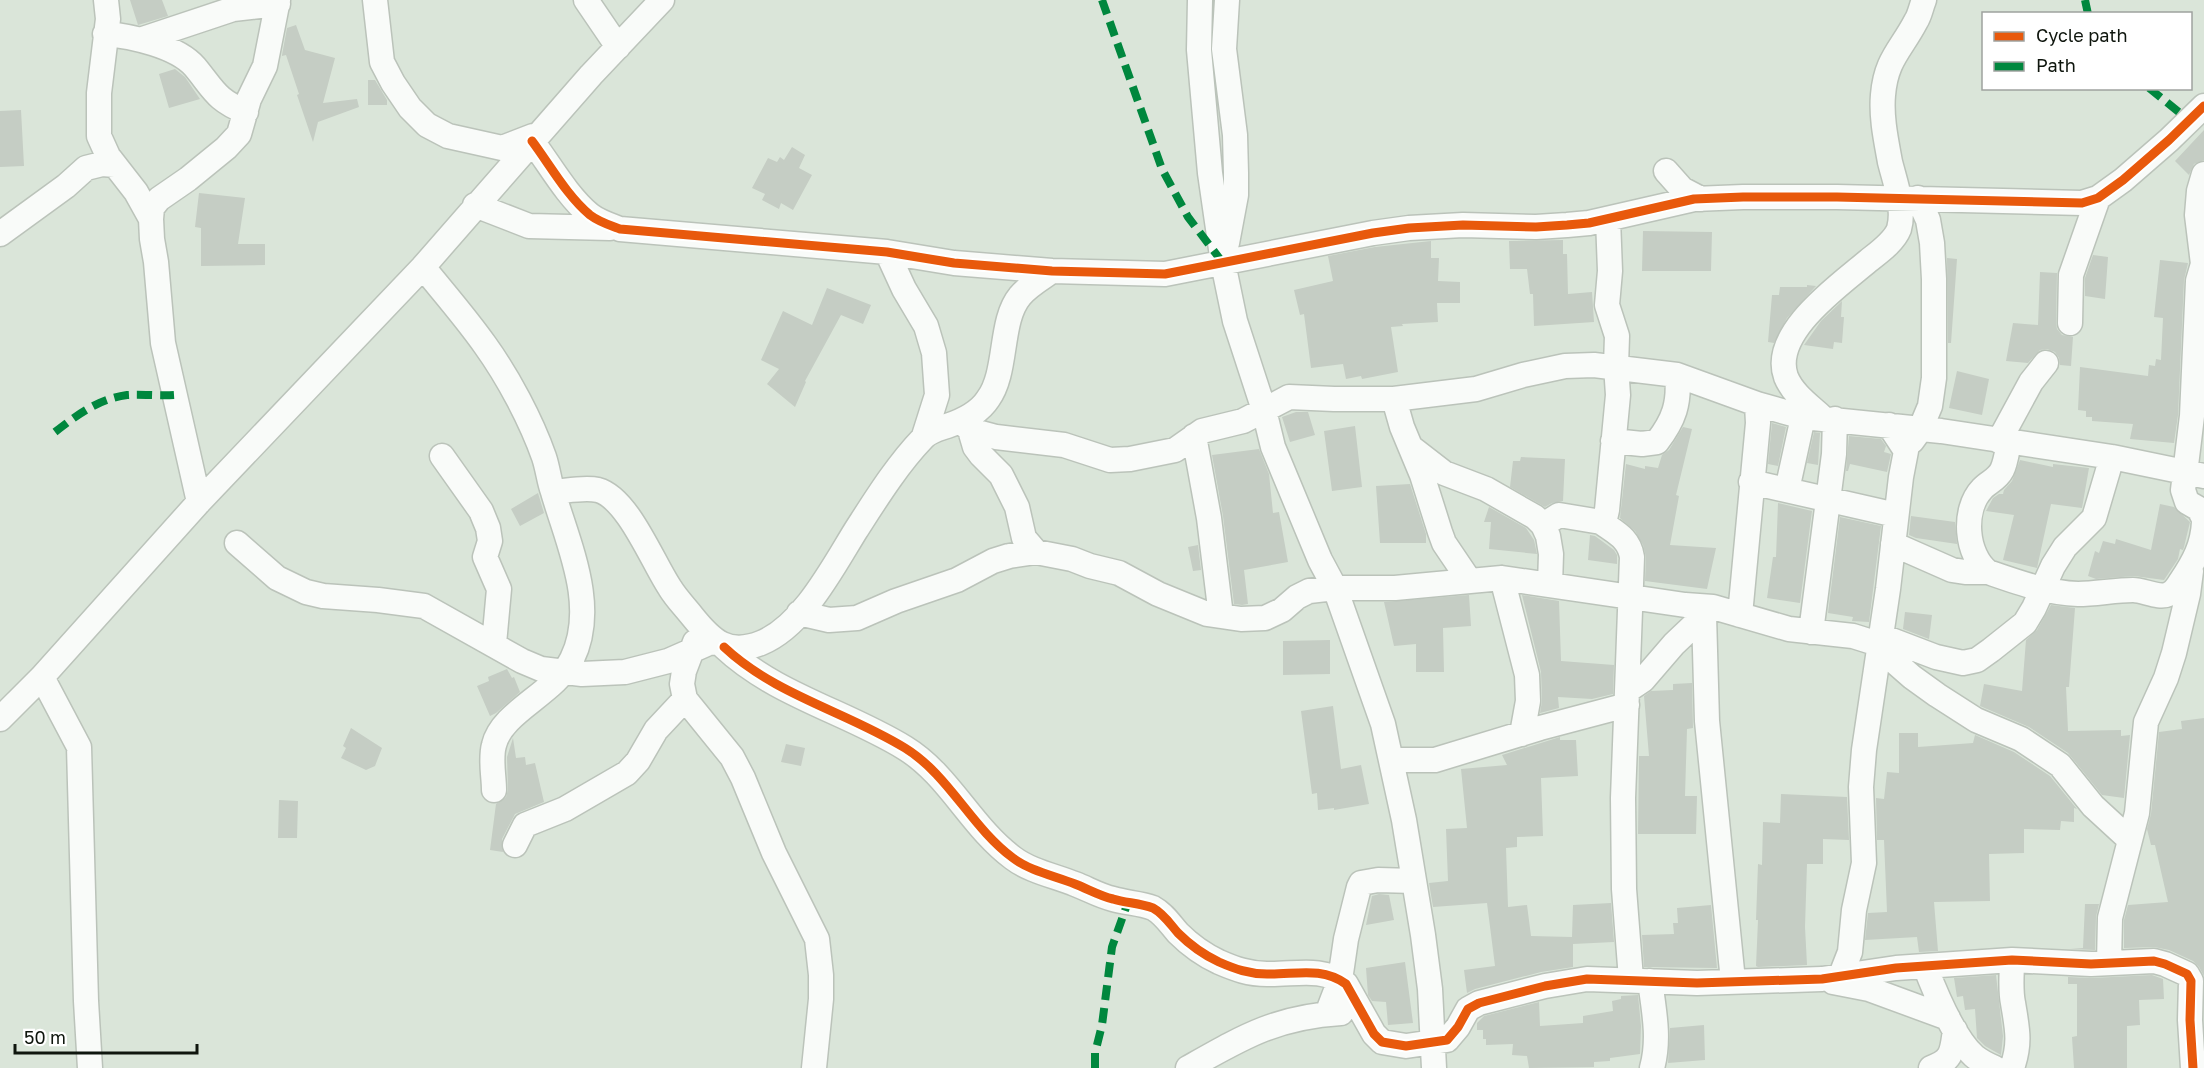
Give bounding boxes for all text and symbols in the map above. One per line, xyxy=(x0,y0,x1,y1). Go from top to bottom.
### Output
legend xyxy=(1982,12,2192,90)
text: Cycle path xyxy=(2036,24,2128,46)
text: Path xyxy=(2036,54,2076,76)
scale bar xyxy=(15,1017,196,1055)
text: 50 m xyxy=(24,1026,66,1048)

